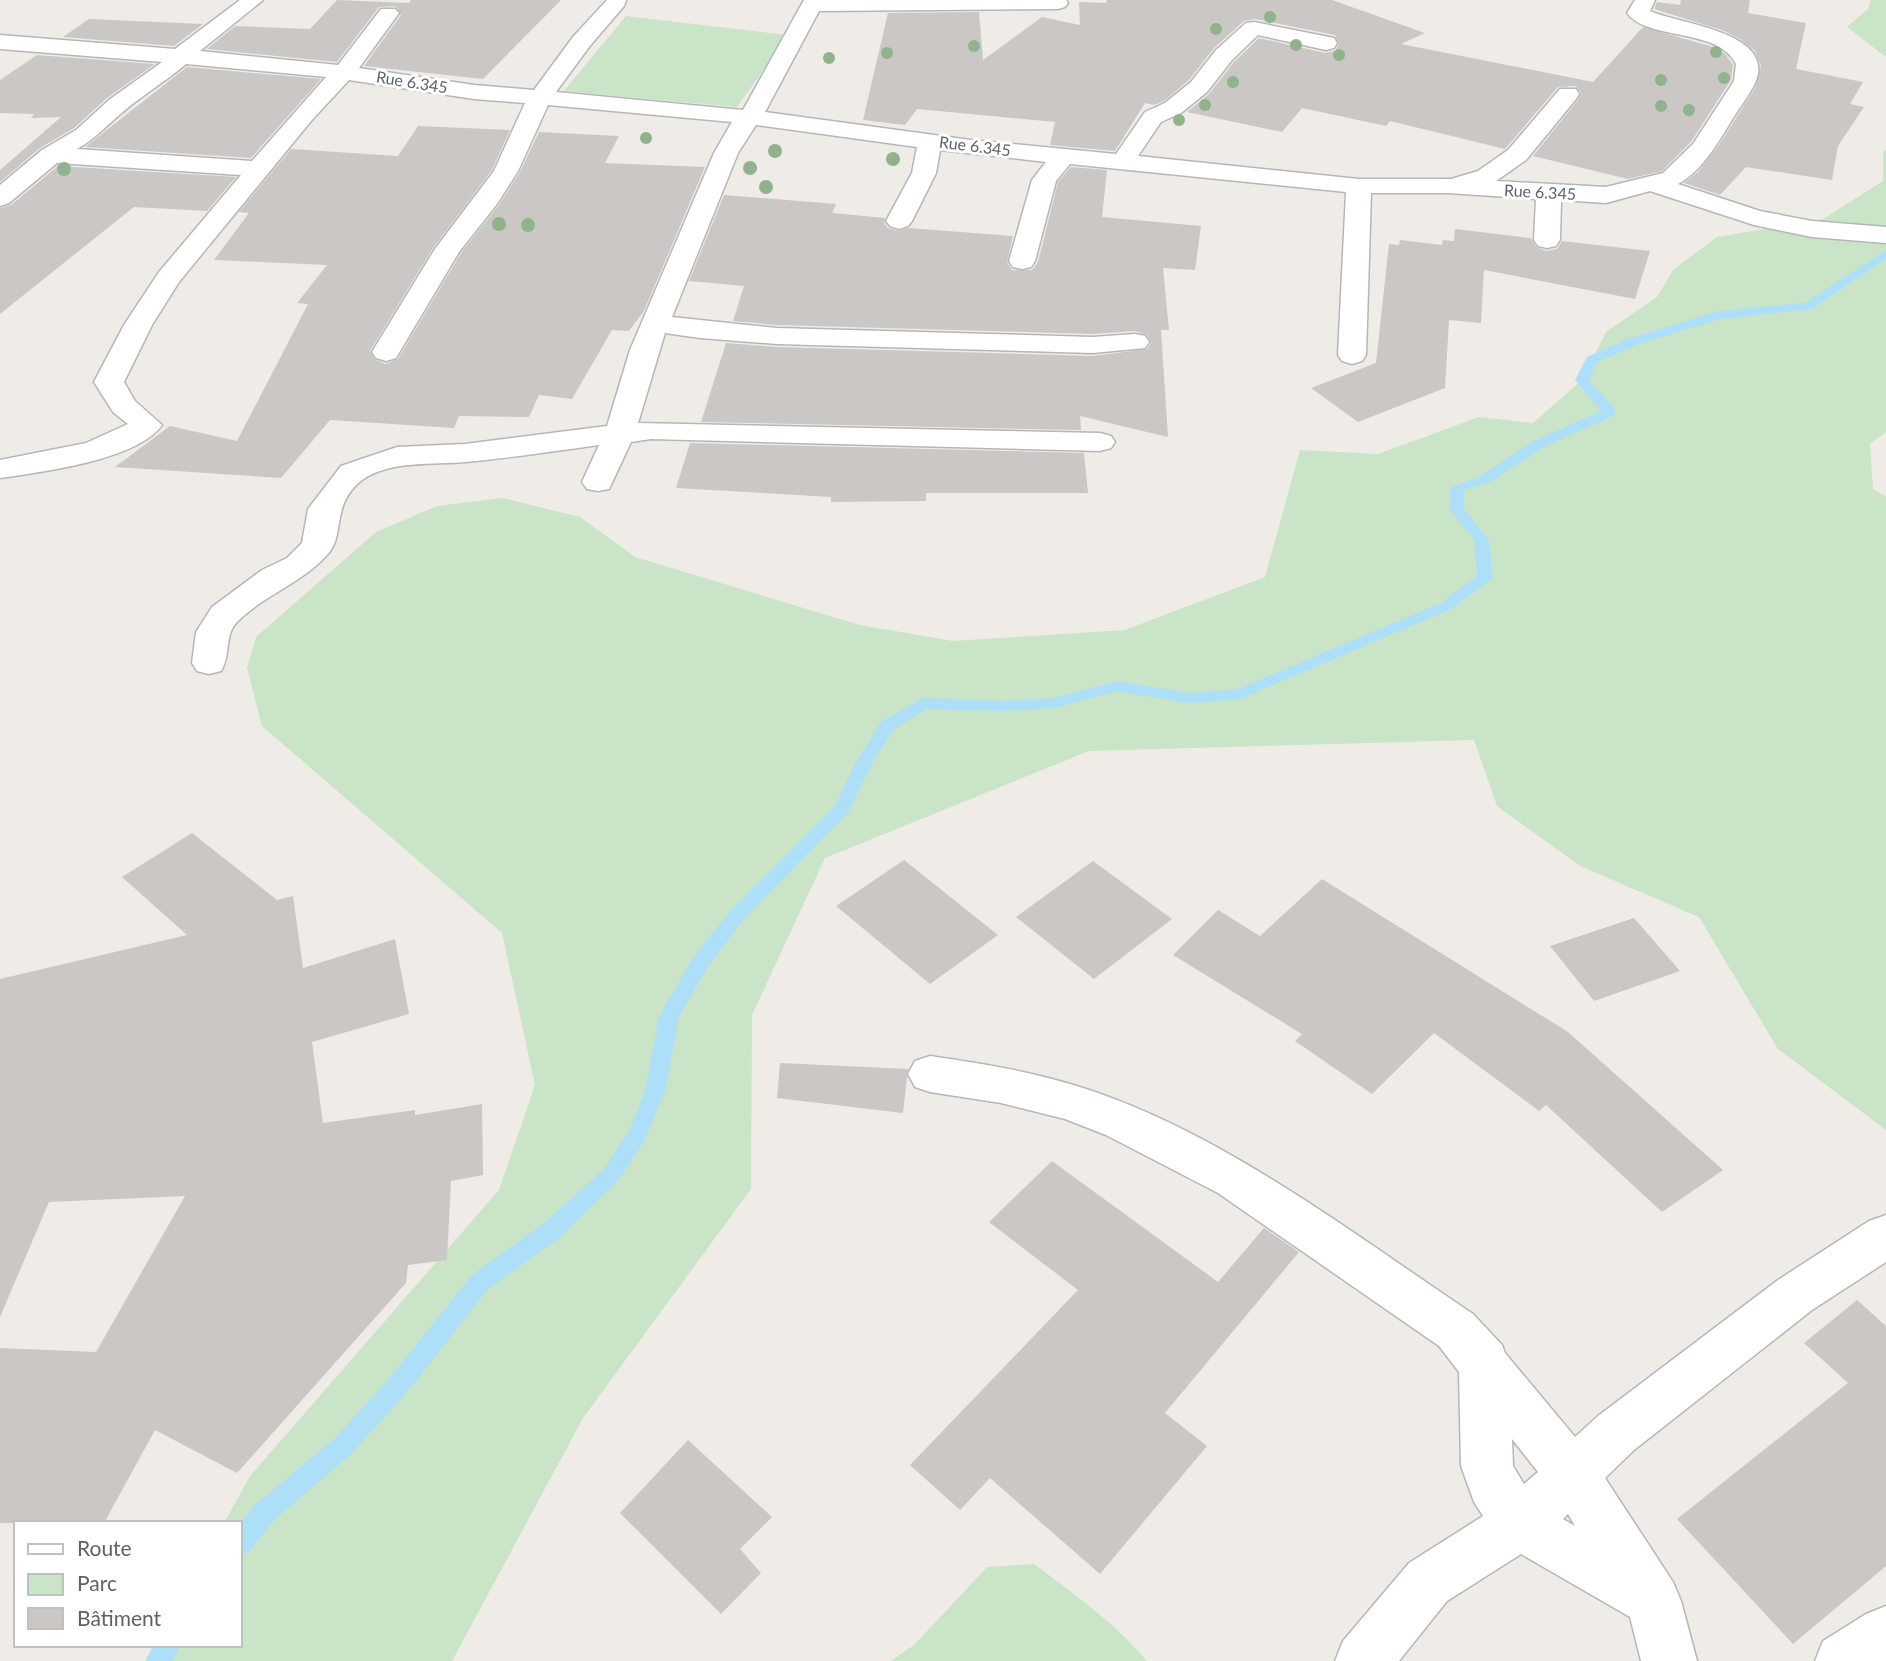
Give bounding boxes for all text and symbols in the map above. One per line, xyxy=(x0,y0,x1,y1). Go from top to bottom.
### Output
street label: Rue 6.345 xyxy=(375,66,449,97)
street label: Rue 6.345 xyxy=(938,132,1012,159)
street label: Rue 6.345 xyxy=(1504,180,1577,203)
legend xyxy=(14,1521,242,1647)
text: Route xyxy=(77,1535,132,1560)
text: Parc xyxy=(77,1570,117,1595)
text: Bâtiment xyxy=(77,1605,162,1630)

